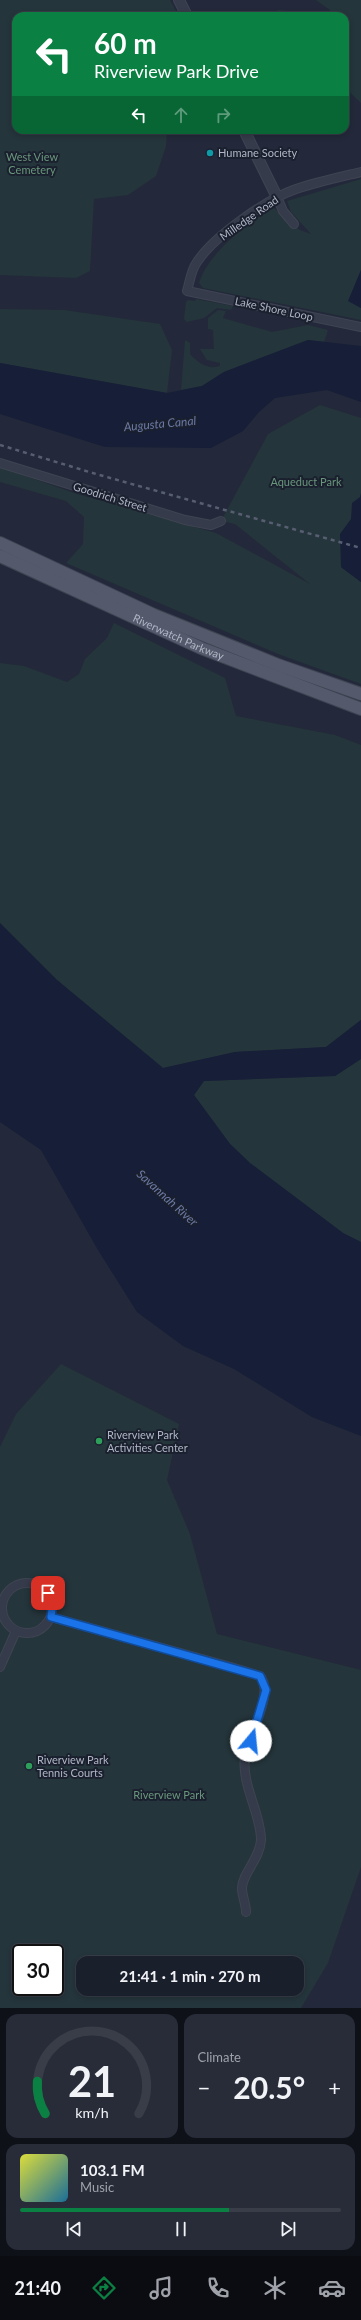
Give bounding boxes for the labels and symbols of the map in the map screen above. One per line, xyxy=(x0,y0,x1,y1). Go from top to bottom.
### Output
place label: Humane Society xyxy=(218,146,297,159)
marker: Humane Society xyxy=(205,148,215,158)
park label: West View Cemetery xyxy=(6,150,58,176)
street label: Milledge Road xyxy=(217,193,281,243)
street label: Lake Shore Loop xyxy=(234,294,314,323)
water label: Augusta Canal xyxy=(122,413,197,434)
park label: Aqueduct Park xyxy=(270,475,342,488)
street label: Goodrich Street xyxy=(72,479,149,514)
street label: Riverwatch Parkway xyxy=(131,611,226,662)
water label: Savannah River xyxy=(134,1166,202,1230)
place label: Riverview Park Activities Center xyxy=(107,1428,188,1454)
marker: Riverview Park Activities Center xyxy=(94,1436,104,1446)
pin xyxy=(31,1576,65,1610)
position arrow xyxy=(230,1720,272,1762)
place label: Riverview Park Tennis Courts xyxy=(37,1753,109,1779)
marker: Riverview Park Tennis Courts xyxy=(24,1761,34,1771)
park label: Riverview Park xyxy=(133,1788,205,1801)
speed limit sign: 30 xyxy=(12,1944,64,1996)

